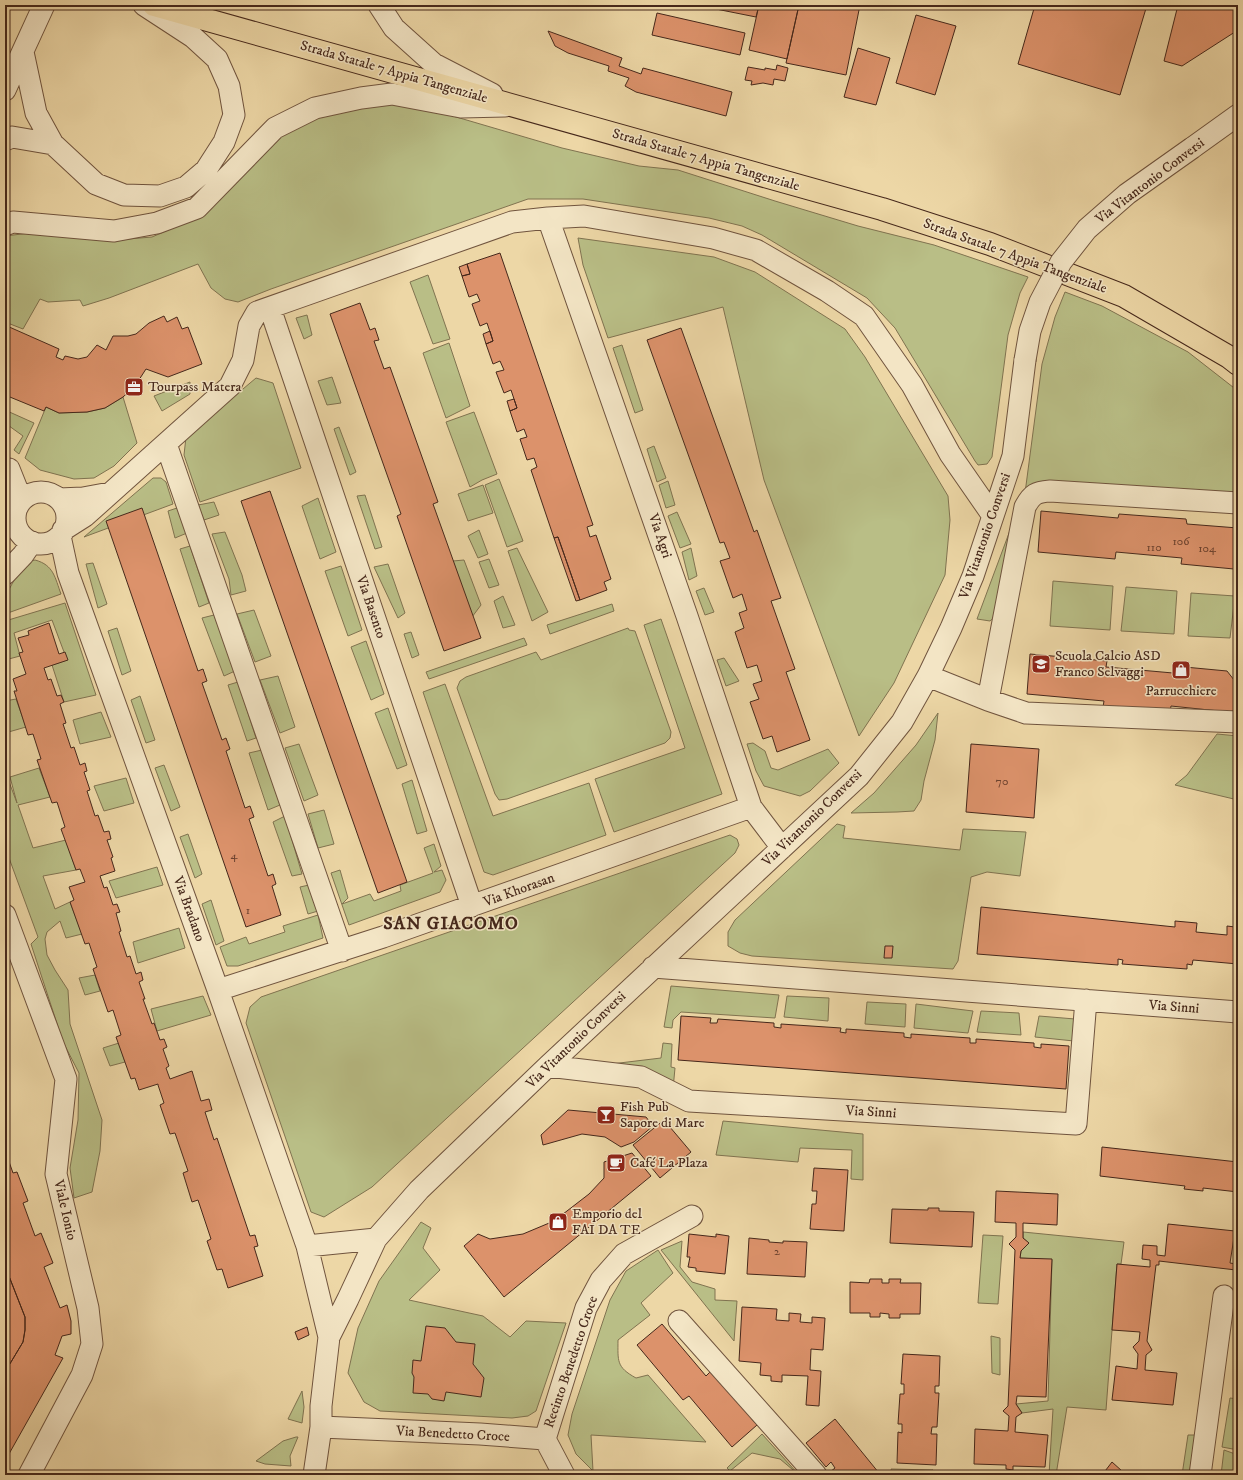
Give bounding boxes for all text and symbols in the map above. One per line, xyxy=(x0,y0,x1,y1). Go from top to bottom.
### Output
street label: Strada Statale 7 Appia Tangenziale xyxy=(298,37,490,107)
street label: Strada Statale 7 Appia Tangenziale xyxy=(610,125,802,195)
street label: Via Vitantonio Conversi xyxy=(1091,134,1208,229)
street label: Strada Statale 7 Appia Tangenziale xyxy=(921,214,1109,298)
office icon: Tourpass Matera xyxy=(123,376,145,398)
place label: Tourpass Matera xyxy=(148,378,241,396)
street label: Via Vitantonio Conversi xyxy=(955,470,1015,602)
street label: Via Agri xyxy=(644,510,676,561)
house number: 106 xyxy=(1172,534,1190,549)
house number: 110 xyxy=(1146,540,1162,555)
house number: 104 xyxy=(1198,541,1217,556)
street label: Via Basento xyxy=(352,572,390,641)
place label: Scuola Calcio ASD Franco Selvaggi xyxy=(1055,647,1161,681)
school or university icon: Scuola Calcio ASD Franco Selvaggi xyxy=(1030,653,1052,675)
shop icon: Parrucchiere xyxy=(1170,659,1192,681)
place label: Parrucchiere xyxy=(1145,682,1217,700)
street label: Via Vitantonio Conversi xyxy=(758,765,866,871)
house number: 70 xyxy=(996,774,1008,789)
house number: 4 xyxy=(231,848,239,863)
street label: Via Khorasan xyxy=(480,869,558,912)
street label: Via Bradano xyxy=(169,873,209,944)
house number: 1 xyxy=(246,903,250,918)
district label: SAN GIACOMO xyxy=(383,913,519,935)
street label: Via Vitantonio Conversi xyxy=(522,987,630,1093)
street label: Via Sinni xyxy=(1147,996,1200,1018)
place label: Fish Pub Sapore di Mare xyxy=(620,1098,705,1132)
street label: Via Sinni xyxy=(844,1102,897,1122)
bar icon: Fish Pub Sapore di Mare xyxy=(595,1104,617,1126)
cafe icon: Café La Plaza xyxy=(605,1152,627,1174)
place label: Café La Plaza xyxy=(630,1154,708,1172)
street label: Viale Ionio xyxy=(49,1177,81,1242)
place label: Emporio del FAI DA TE xyxy=(572,1205,643,1239)
shop icon: Emporio del FAI DA TE xyxy=(547,1211,569,1233)
house number: 2 xyxy=(774,1244,780,1259)
street label: Recinto Benedetto Croce xyxy=(540,1293,602,1430)
street label: Via Benedetto Croce xyxy=(395,1422,510,1446)

